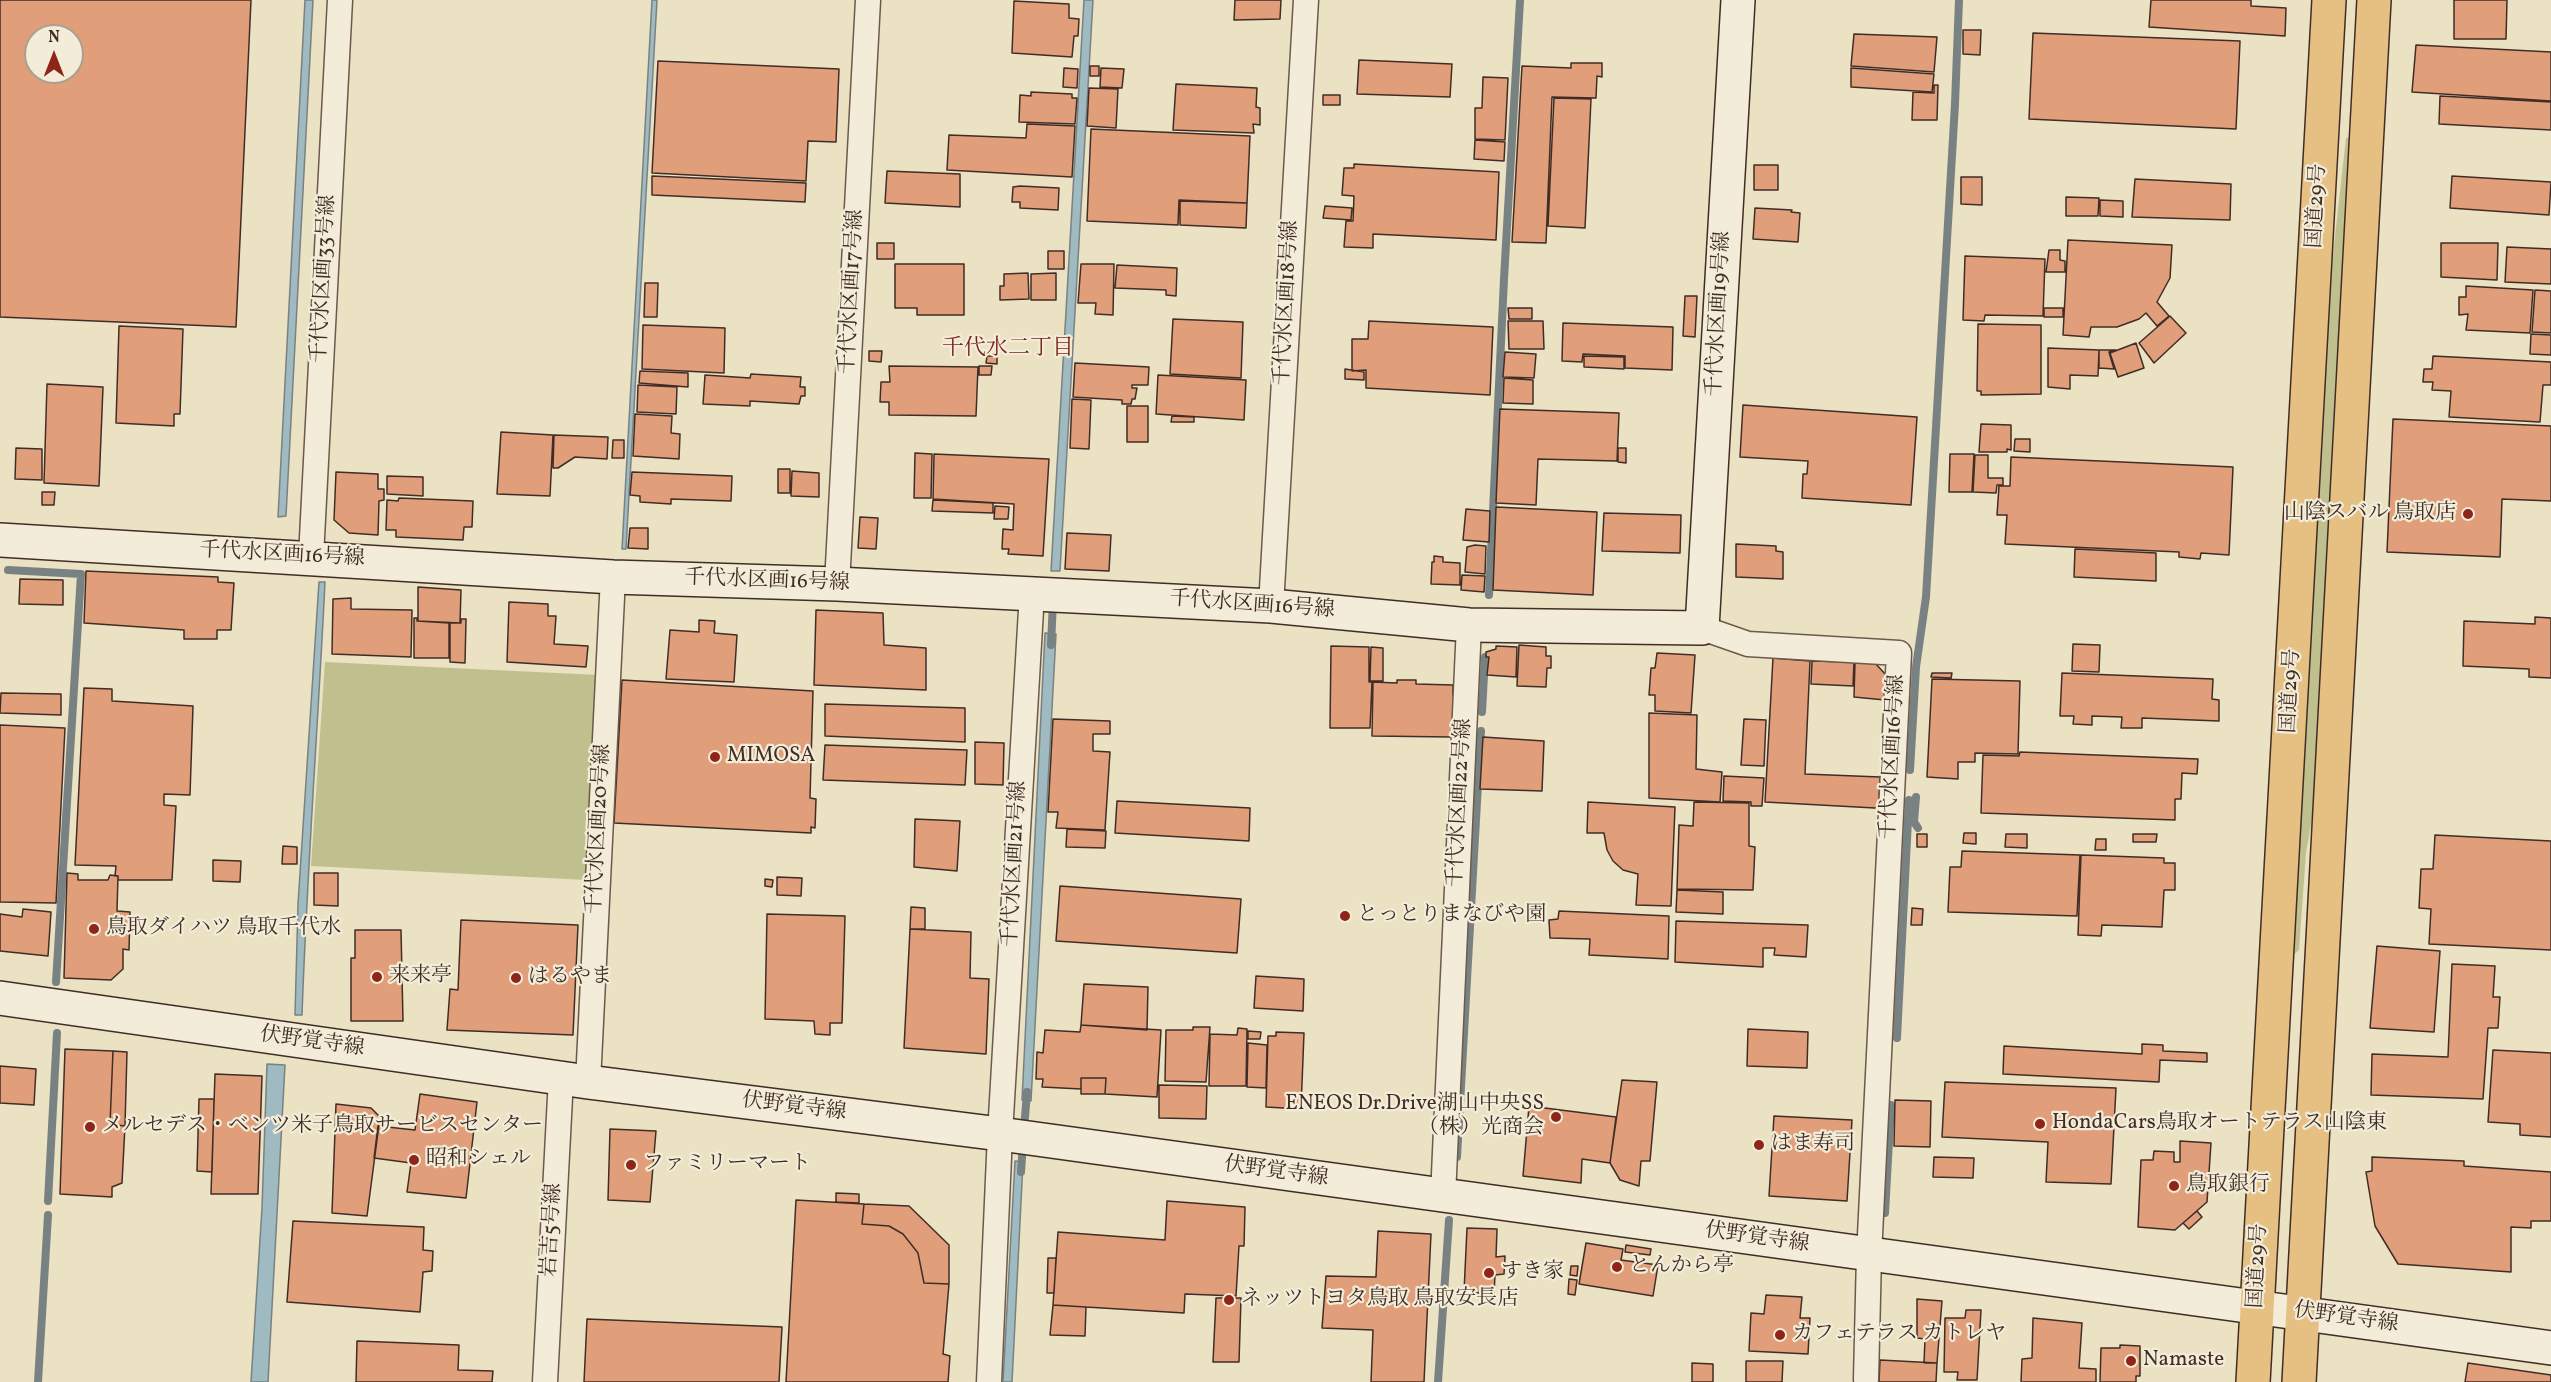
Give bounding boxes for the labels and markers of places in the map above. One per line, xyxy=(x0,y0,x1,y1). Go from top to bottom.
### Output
place label: 山陰スバル 鳥取店 xyxy=(2284,501,2456,527)
marker: 山陰スバル 鳥取店 xyxy=(2461,507,2475,521)
place label: MIMOSA xyxy=(727,744,815,770)
marker: MIMOSA xyxy=(708,750,722,764)
place label: とっとりまなびや園 xyxy=(1357,903,1546,929)
marker: とっとりまなびや園 xyxy=(1338,909,1352,923)
place label: 鳥取ダイハツ 鳥取千代水 xyxy=(106,916,341,942)
marker: 鳥取ダイハツ 鳥取千代水 xyxy=(87,922,101,936)
place label: 来来亭 xyxy=(389,964,452,990)
place label: はるやま xyxy=(528,965,612,991)
marker: 来来亭 xyxy=(370,970,384,984)
marker: はるやま xyxy=(509,971,523,985)
place label: ENEOS Dr.Drive湖山中央SS （株）光商会 xyxy=(1285,1092,1544,1142)
marker: ENEOS Dr.Drive湖山中央SS （株）光商会 xyxy=(1549,1110,1563,1124)
place label: HondaCars鳥取オートテラス山陰東 xyxy=(2052,1111,2387,1137)
place label: メルセデス・ベンツ米子鳥取サービスセンター xyxy=(102,1114,543,1140)
marker: HondaCars鳥取オートテラス山陰東 xyxy=(2033,1117,2047,1131)
marker: メルセデス・ベンツ米子鳥取サービスセンター xyxy=(83,1120,97,1134)
place label: はま寿司 xyxy=(1771,1132,1855,1158)
marker: はま寿司 xyxy=(1752,1138,1766,1152)
place label: 昭和シェル xyxy=(426,1147,531,1173)
place label: ファミリーマート xyxy=(643,1152,811,1178)
marker: 昭和シェル xyxy=(407,1153,421,1167)
marker: ファミリーマート xyxy=(624,1158,638,1172)
place label: 鳥取銀行 xyxy=(2186,1173,2270,1199)
marker: 鳥取銀行 xyxy=(2167,1179,2181,1193)
place label: とんから亭 xyxy=(1629,1254,1734,1280)
place label: すき家 xyxy=(1501,1260,1564,1286)
marker: とんから亭 xyxy=(1610,1260,1624,1274)
marker: すき家 xyxy=(1482,1266,1496,1280)
place label: ネッツトヨタ鳥取 鳥取安長店 xyxy=(1241,1287,1518,1313)
marker: ネッツトヨタ鳥取 鳥取安長店 xyxy=(1222,1293,1236,1307)
place label: カフェテラス カトレヤ xyxy=(1792,1322,2006,1348)
marker: カフェテラス カトレヤ xyxy=(1773,1328,1787,1342)
place label: Namaste xyxy=(2143,1348,2224,1374)
marker: Namaste xyxy=(2124,1354,2138,1368)

